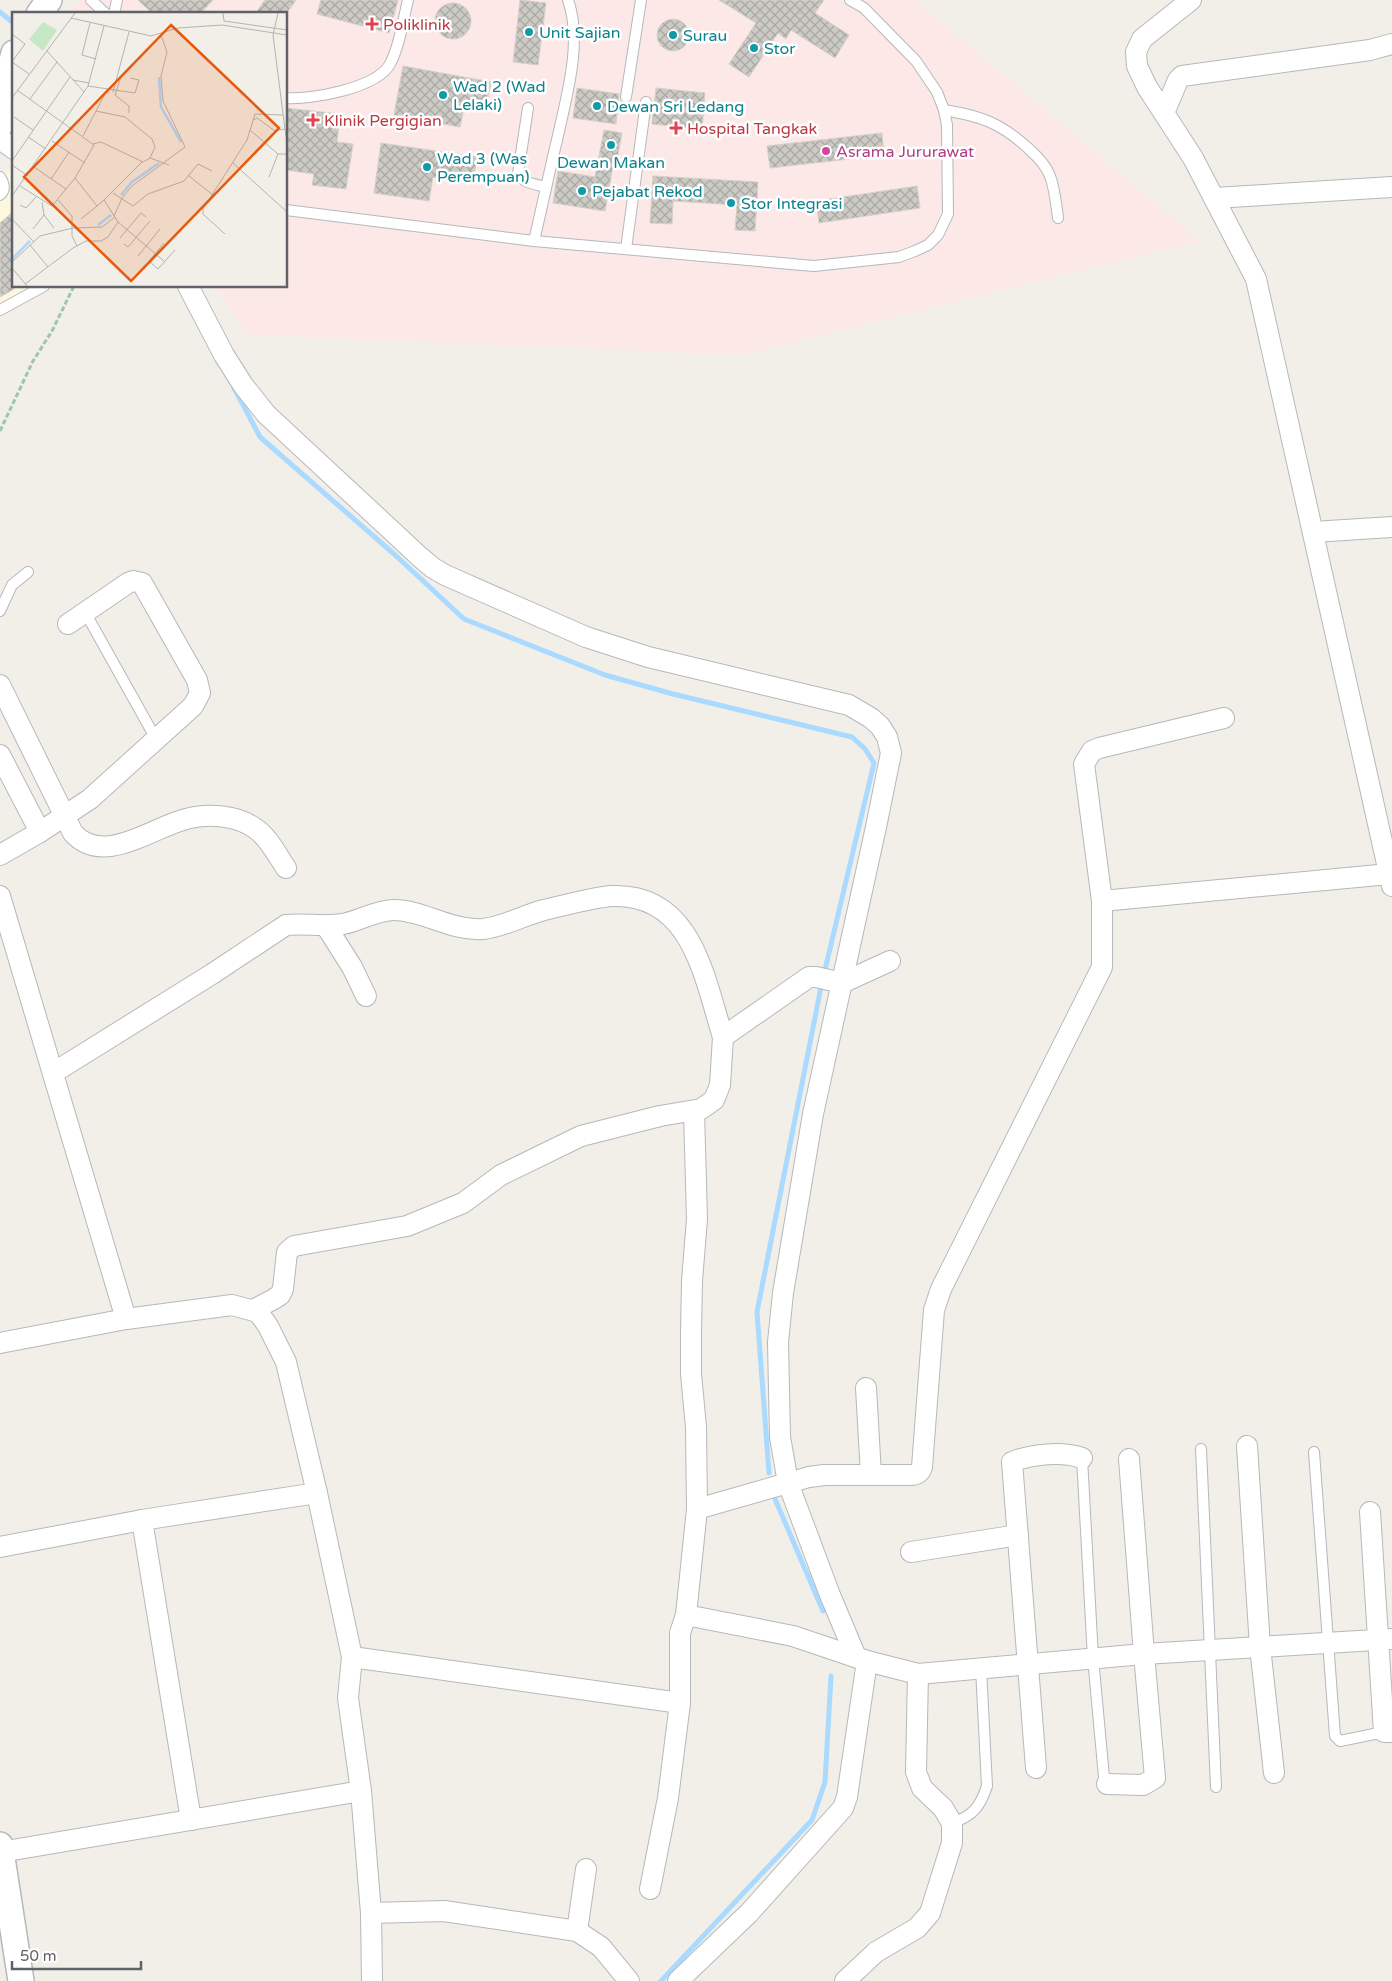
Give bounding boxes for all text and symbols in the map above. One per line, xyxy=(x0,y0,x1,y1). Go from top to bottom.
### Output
inset map xyxy=(12,12,288,288)
place label: Poliklinik xyxy=(383,15,451,35)
marker: Poliklinik xyxy=(365,17,379,31)
place label: Unit Sajian xyxy=(539,23,620,43)
marker: Unit Sajian xyxy=(523,26,535,38)
place label: Surau xyxy=(683,26,727,46)
marker: Surau xyxy=(667,29,679,41)
place label: Stor xyxy=(764,39,796,59)
marker: Stor xyxy=(748,42,760,54)
place label: Wad 2 (Wad Lelaki) xyxy=(453,77,546,115)
marker: Wad 2 (Wad Lelaki) xyxy=(437,89,449,101)
place label: Dewan Sri Ledang xyxy=(607,97,744,117)
marker: Dewan Sri Ledang xyxy=(591,100,603,112)
place label: Klinik Pergigian xyxy=(324,111,442,131)
marker: Klinik Pergigian xyxy=(306,113,320,127)
place label: Hospital Tangkak xyxy=(687,119,817,139)
marker: Hospital Tangkak xyxy=(669,121,683,135)
marker: Dewan Makan xyxy=(605,139,617,151)
place label: Asrama Jururawat xyxy=(836,142,974,162)
marker: Asrama Jururawat xyxy=(820,145,832,157)
place label: Wad 3 (Was Perempuan) xyxy=(437,149,529,187)
place label: Dewan Makan xyxy=(557,153,665,173)
marker: Wad 3 (Was Perempuan) xyxy=(421,161,433,173)
place label: Pejabat Rekod xyxy=(592,182,703,202)
marker: Pejabat Rekod xyxy=(576,185,588,197)
place label: Stor Integrasi xyxy=(741,194,842,214)
marker: Stor Integrasi xyxy=(725,197,737,209)
scale bar xyxy=(12,1938,141,1970)
text: 50 m xyxy=(20,1947,57,1965)

